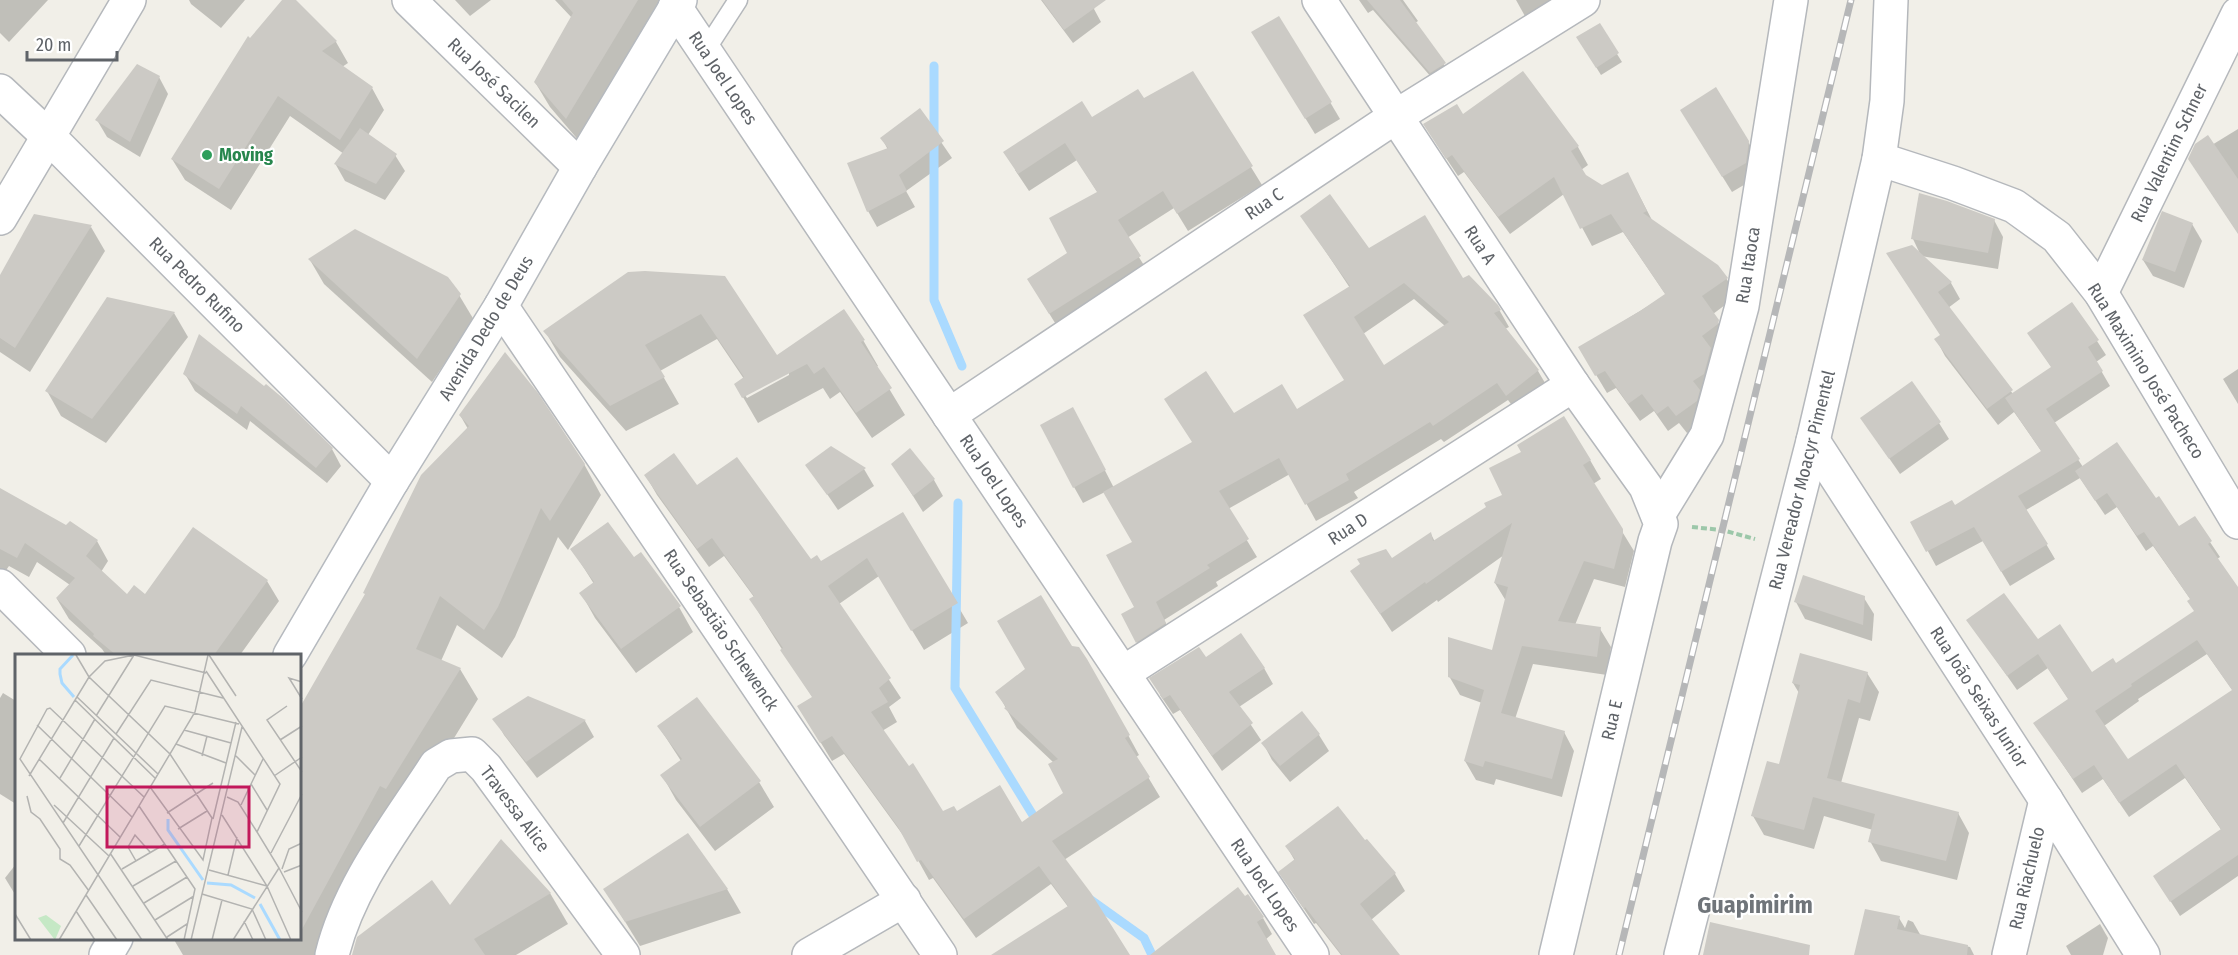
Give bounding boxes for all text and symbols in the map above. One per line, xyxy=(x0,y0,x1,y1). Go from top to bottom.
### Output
scale bar xyxy=(27,24,117,62)
street label: Rua Joel Lopes xyxy=(684,27,762,129)
street label: Rua José Sacilen xyxy=(443,33,545,133)
text: 20 m xyxy=(36,34,71,56)
street label: Rua Valentim Schner xyxy=(2126,79,2212,226)
place label: Moving xyxy=(219,144,273,166)
marker: Moving xyxy=(200,148,214,162)
street label: Rua C xyxy=(1241,183,1287,225)
street label: Rua A xyxy=(1459,222,1501,269)
street label: Rua Itaoca xyxy=(1731,225,1765,305)
street label: Rua Pedro Rufino xyxy=(144,232,250,338)
street label: Avenida Dedo de Deus xyxy=(434,251,538,404)
street label: Rua Maximino José Pacheco xyxy=(2083,279,2209,463)
street label: Rua Vereador Moacyr Pimentel xyxy=(1764,368,1840,592)
street label: Rua Joel Lopes xyxy=(955,430,1033,532)
street label: Rua D xyxy=(1324,508,1372,550)
street label: Rua Sebastião Schewenck xyxy=(659,545,784,715)
street label: Rua João Seixas Junior xyxy=(1925,622,2033,772)
inset map xyxy=(15,654,302,940)
street label: Rua E xyxy=(1597,698,1627,742)
street label: Travessa Alice xyxy=(476,762,555,856)
street label: Rua Riachuelo xyxy=(2004,824,2050,932)
street label: Rua Joel Lopes xyxy=(1226,834,1304,936)
district label: Guapimirim xyxy=(1697,891,1813,919)

